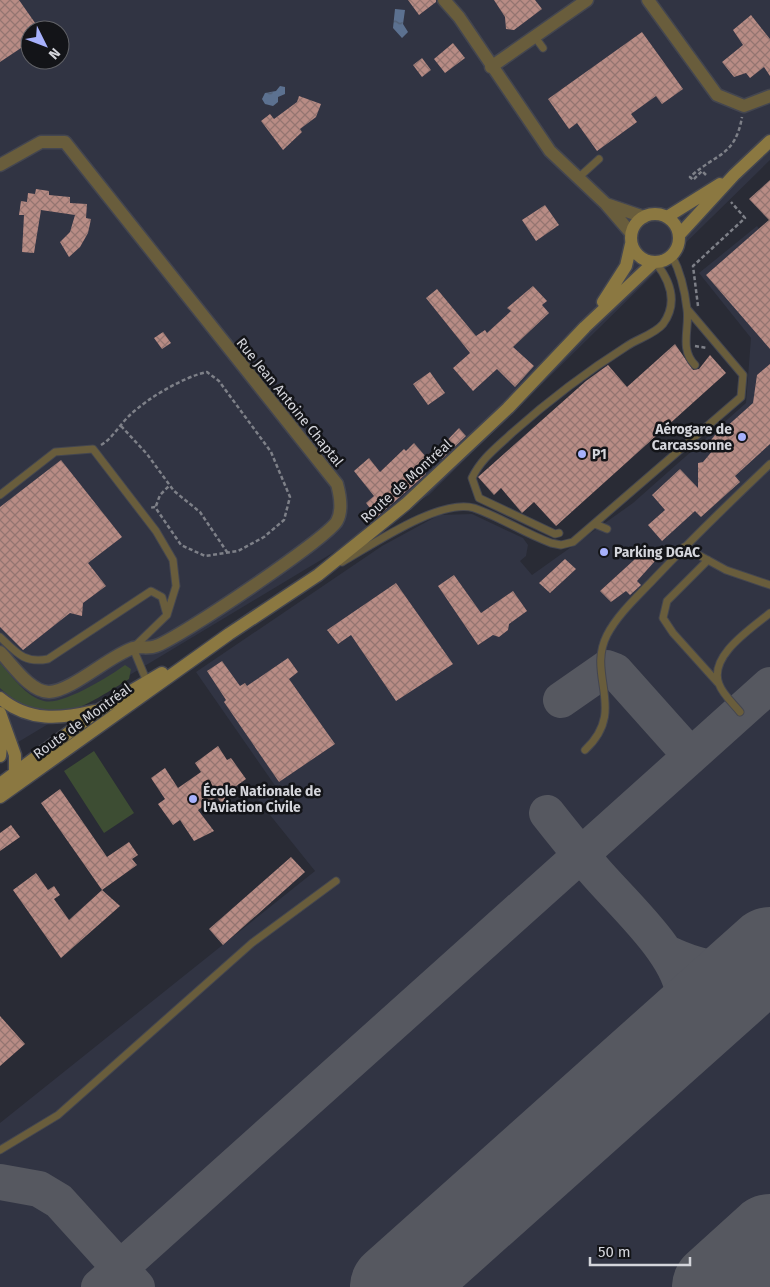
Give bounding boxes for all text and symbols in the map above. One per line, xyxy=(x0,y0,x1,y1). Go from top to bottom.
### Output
north arrow xyxy=(20,20,70,70)
text: N xyxy=(45,44,64,63)
street label: Rue Jean Antoine Chaptal xyxy=(233,335,347,470)
place label: Aérogare de Carcassonne xyxy=(652,421,732,454)
marker: Aérogare de Carcassonne xyxy=(736,431,748,443)
street label: Route de Montréal xyxy=(357,436,455,527)
place label: P1 xyxy=(592,446,607,463)
marker: P1 xyxy=(576,448,588,460)
place label: Parking DGAC xyxy=(614,544,700,561)
marker: Parking DGAC xyxy=(598,546,610,558)
street label: Route de Montréal xyxy=(30,680,135,763)
place label: École Nationale de l'Aviation Civile xyxy=(203,782,321,816)
marker: École Nationale de l'Aviation Civile xyxy=(187,793,199,805)
scale bar xyxy=(590,1234,690,1266)
text: 50 m xyxy=(598,1243,631,1261)

